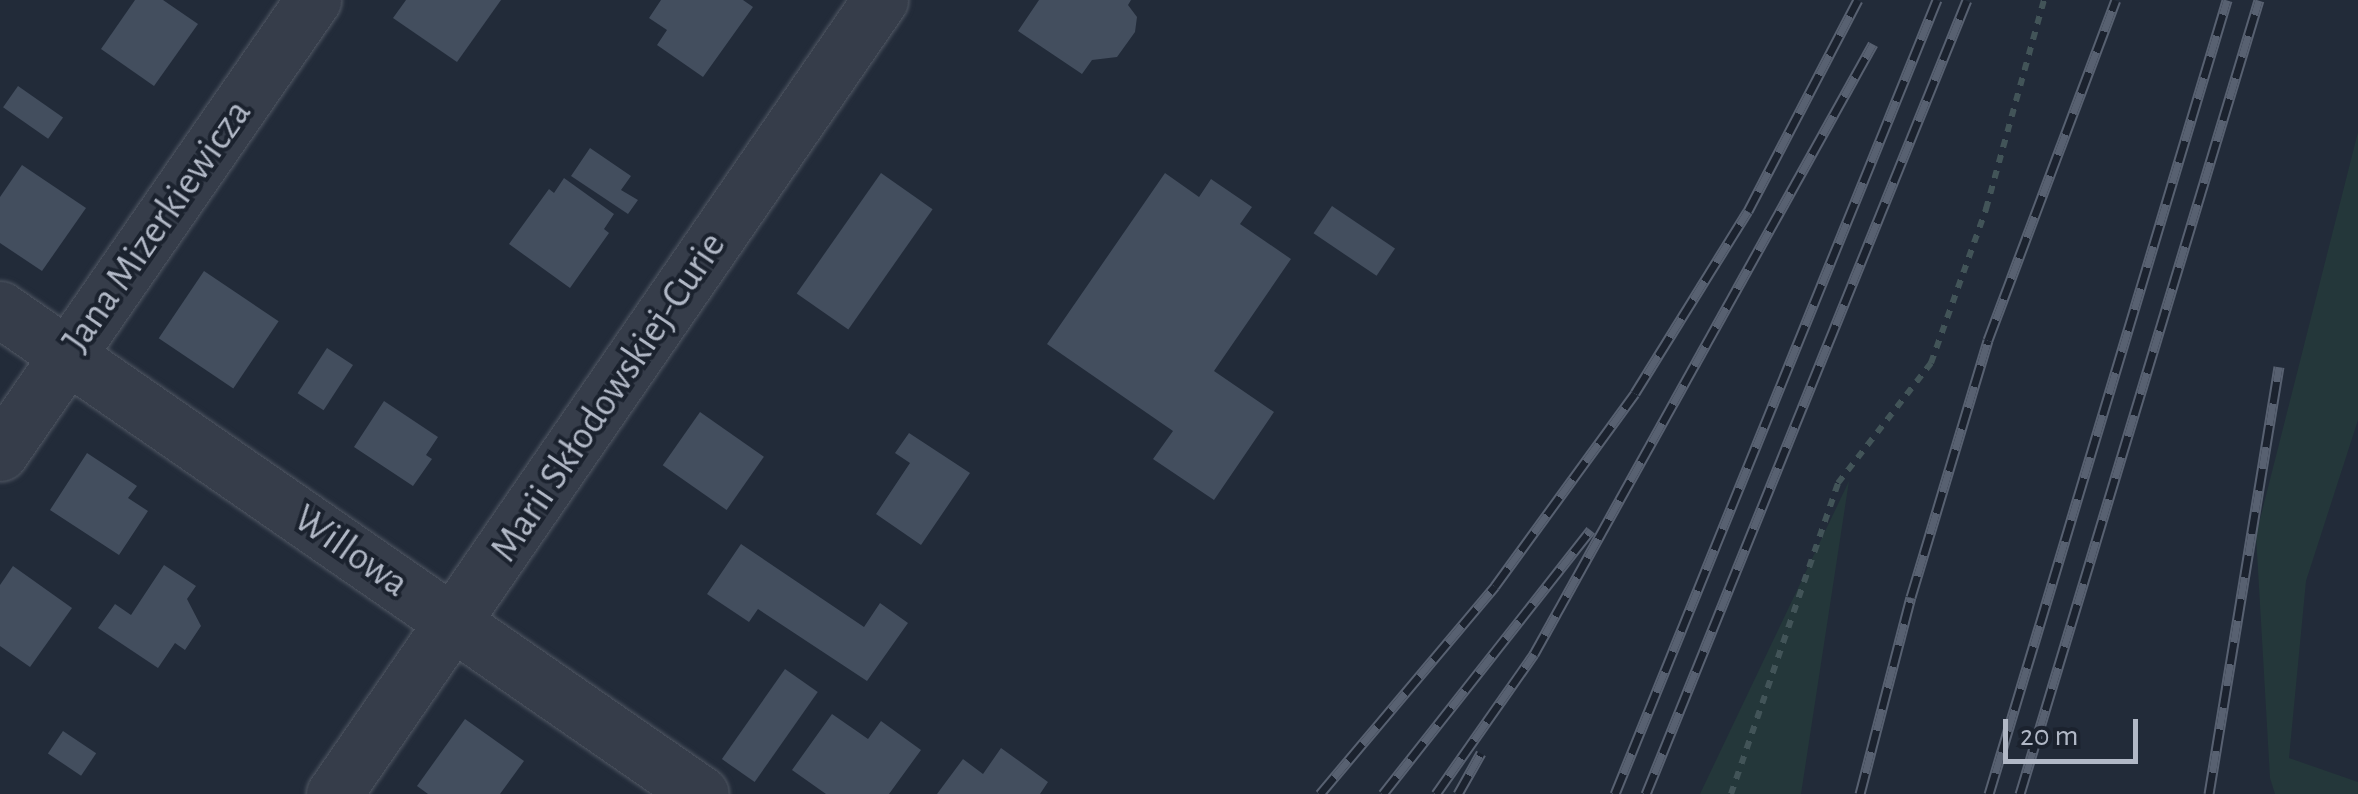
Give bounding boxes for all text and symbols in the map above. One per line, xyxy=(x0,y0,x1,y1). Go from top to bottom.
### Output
street label: Jana Mizerkiewicza xyxy=(52,90,262,362)
street label: Marii Skłodowskiej-Curie xyxy=(480,223,736,571)
street label: Willowa xyxy=(284,494,418,608)
scale bar xyxy=(2008,699,2143,761)
text: 20 m xyxy=(2020,721,2078,751)

